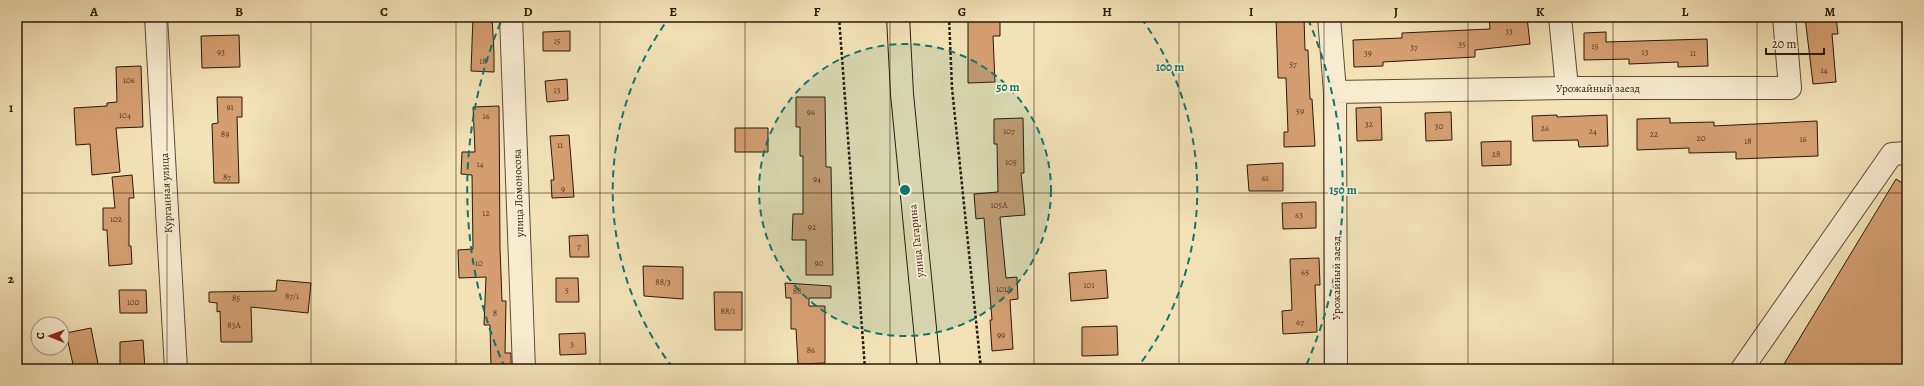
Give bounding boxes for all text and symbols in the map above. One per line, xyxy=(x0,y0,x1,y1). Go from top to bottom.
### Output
text: A xyxy=(89,3,99,20)
text: B xyxy=(235,3,243,20)
text: C xyxy=(380,3,388,20)
text: D xyxy=(523,3,533,20)
text: E xyxy=(669,3,677,20)
text: F xyxy=(814,3,821,20)
text: G xyxy=(958,3,966,20)
text: H xyxy=(1102,3,1112,20)
text: I xyxy=(1249,3,1254,20)
text: J xyxy=(1394,3,1398,20)
text: K xyxy=(1536,3,1545,20)
text: L xyxy=(1682,3,1689,20)
text: M xyxy=(1825,3,1836,20)
house number: 33 xyxy=(1505,25,1513,37)
scale bar xyxy=(1766,30,1824,56)
house number: 15 xyxy=(554,35,561,47)
text: 20 m xyxy=(1772,36,1796,52)
house number: 35 xyxy=(1458,38,1466,50)
house number: 15 xyxy=(1592,40,1599,52)
house number: 37 xyxy=(1410,41,1418,53)
house number: 93 xyxy=(217,46,225,58)
house number: 13 xyxy=(1642,46,1649,58)
house number: 39 xyxy=(1364,47,1372,59)
house number: 11 xyxy=(1690,47,1696,59)
house number: 18 xyxy=(479,55,487,67)
house number: 57 xyxy=(1289,58,1297,70)
text: 100 m xyxy=(1156,59,1184,75)
house number: 14 xyxy=(1820,64,1828,76)
house number: 106 xyxy=(123,74,135,86)
text: 50 m xyxy=(996,79,1020,95)
street label: Урожайный заезд xyxy=(1556,81,1641,96)
house number: 13 xyxy=(554,84,561,96)
text: 1 xyxy=(9,99,14,116)
house number: 91 xyxy=(226,101,234,113)
house number: 59 xyxy=(1296,105,1304,117)
house number: 96 xyxy=(807,106,815,118)
house number: 104 xyxy=(119,109,131,121)
house number: 16 xyxy=(482,110,490,122)
house number: 32 xyxy=(1365,118,1374,130)
house number: 30 xyxy=(1435,120,1443,132)
house number: 26 xyxy=(1541,122,1549,134)
house number: 107 xyxy=(1003,125,1015,137)
house number: 24 xyxy=(1589,125,1597,137)
house number: 89 xyxy=(221,128,229,140)
house number: 22 xyxy=(1650,128,1659,140)
house number: 20 xyxy=(1696,132,1706,144)
house number: 16 xyxy=(1799,133,1807,145)
house number: 18 xyxy=(1744,135,1752,147)
house number: 11 xyxy=(557,139,563,151)
street label: улица Ломоносова xyxy=(509,148,528,238)
house number: 28 xyxy=(1492,148,1500,160)
street label: Курганная улица xyxy=(157,151,176,234)
house number: 105 xyxy=(1005,156,1017,168)
house number: 14 xyxy=(476,158,484,170)
house number: 87 xyxy=(223,171,231,183)
house number: 61 xyxy=(1261,172,1269,184)
house number: 94 xyxy=(813,173,821,185)
text: 150 m xyxy=(1329,182,1357,198)
house number: 9 xyxy=(561,183,565,195)
centre of rings xyxy=(898,183,912,197)
house number: 105А xyxy=(990,199,1008,211)
street label: улица Гагарина xyxy=(905,203,928,279)
house number: 12 xyxy=(482,207,490,219)
house number: 63 xyxy=(1295,209,1303,221)
house number: 102 xyxy=(110,213,123,225)
house number: 92 xyxy=(808,221,817,233)
street label: Урожайный заезд xyxy=(1329,235,1344,320)
house number: 7 xyxy=(577,240,581,252)
house number: 10 xyxy=(475,257,483,269)
house number: 90 xyxy=(815,257,824,269)
house number: 65 xyxy=(1301,266,1309,278)
text: 2 xyxy=(8,270,15,287)
house number: 88/3 xyxy=(655,276,671,288)
house number: 101 xyxy=(1084,279,1094,291)
house number: 101А xyxy=(996,283,1013,295)
house number: 5 xyxy=(565,284,569,296)
house number: 88 xyxy=(793,285,801,297)
house number: 87/1 xyxy=(285,290,299,302)
house number: 85 xyxy=(232,292,240,304)
house number: 100 xyxy=(127,296,140,308)
house number: 88/1 xyxy=(721,305,735,317)
house number: 8 xyxy=(493,307,497,319)
north arrow xyxy=(30,316,70,356)
house number: 67 xyxy=(1296,316,1304,328)
house number: 83А xyxy=(227,319,241,331)
house number: 99 xyxy=(997,329,1005,341)
text: С xyxy=(33,332,48,339)
house number: 3 xyxy=(570,338,574,350)
house number: 86 xyxy=(807,344,815,356)

